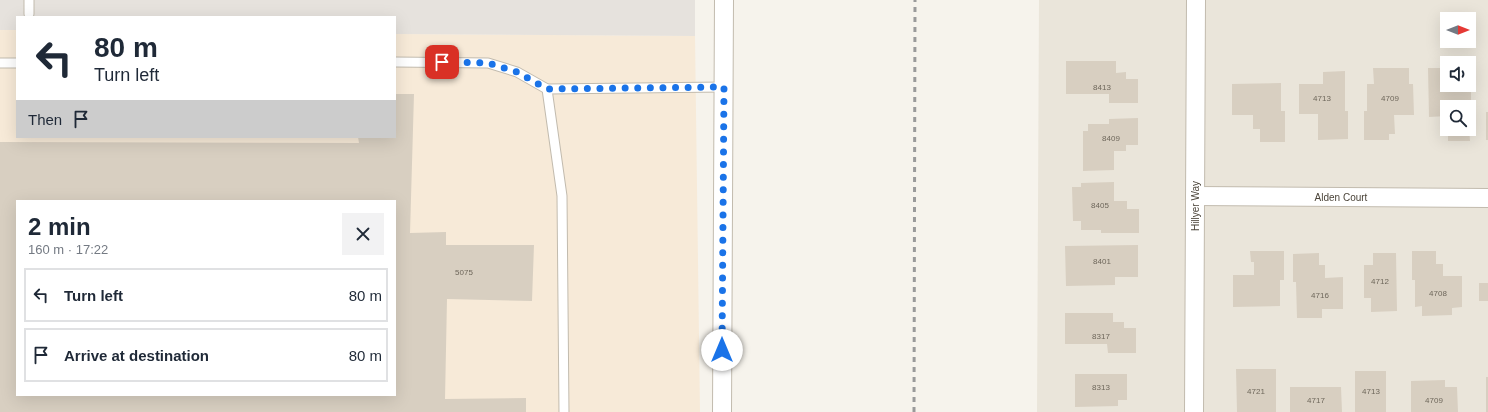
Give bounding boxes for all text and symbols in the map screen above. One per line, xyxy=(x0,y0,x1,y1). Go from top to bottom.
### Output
north arrow xyxy=(1440,12,1476,48)
map controls xyxy=(1440,12,1476,136)
icon: left xyxy=(28,32,80,84)
text: 80 m xyxy=(94,32,158,63)
pin xyxy=(425,45,459,79)
icon: arrive xyxy=(431,51,453,73)
button: sound xyxy=(1440,56,1476,92)
text: Turn left xyxy=(94,65,159,85)
house number: 8413 xyxy=(1093,83,1111,92)
house number: 4713 xyxy=(1313,94,1331,103)
house number: 4709 xyxy=(1381,94,1399,103)
button: search xyxy=(1440,100,1476,136)
icon: arrive xyxy=(70,108,92,130)
text: Then xyxy=(28,111,62,128)
house number: 8409 xyxy=(1102,134,1120,143)
street label: Hillyer Way xyxy=(1190,181,1201,231)
street label: Alden Court xyxy=(1315,192,1368,203)
house number: 8405 xyxy=(1091,201,1109,210)
text: 2 min xyxy=(28,213,91,240)
button: close xyxy=(342,213,384,255)
text: 160 m · 17:22 xyxy=(28,242,108,257)
house number: 8401 xyxy=(1093,257,1111,266)
house number: 5075 xyxy=(455,268,473,277)
house number: 4712 xyxy=(1371,277,1389,286)
icon: left xyxy=(30,284,52,306)
text: Turn left xyxy=(64,287,123,304)
text: 80 m xyxy=(349,287,382,304)
house number: 4708 xyxy=(1429,289,1447,298)
house number: 4716 xyxy=(1311,291,1329,300)
position arrow xyxy=(701,329,743,371)
house number: 8317 xyxy=(1092,332,1110,341)
icon: arrive xyxy=(30,344,52,366)
text: Arrive at destination xyxy=(64,347,209,364)
text: 80 m xyxy=(349,347,382,364)
house number: 8313 xyxy=(1092,383,1110,392)
house number: 4721 xyxy=(1247,387,1265,396)
house number: 4713 xyxy=(1362,387,1380,396)
house number: 4717 xyxy=(1307,396,1325,405)
house number: 4709 xyxy=(1425,396,1443,405)

